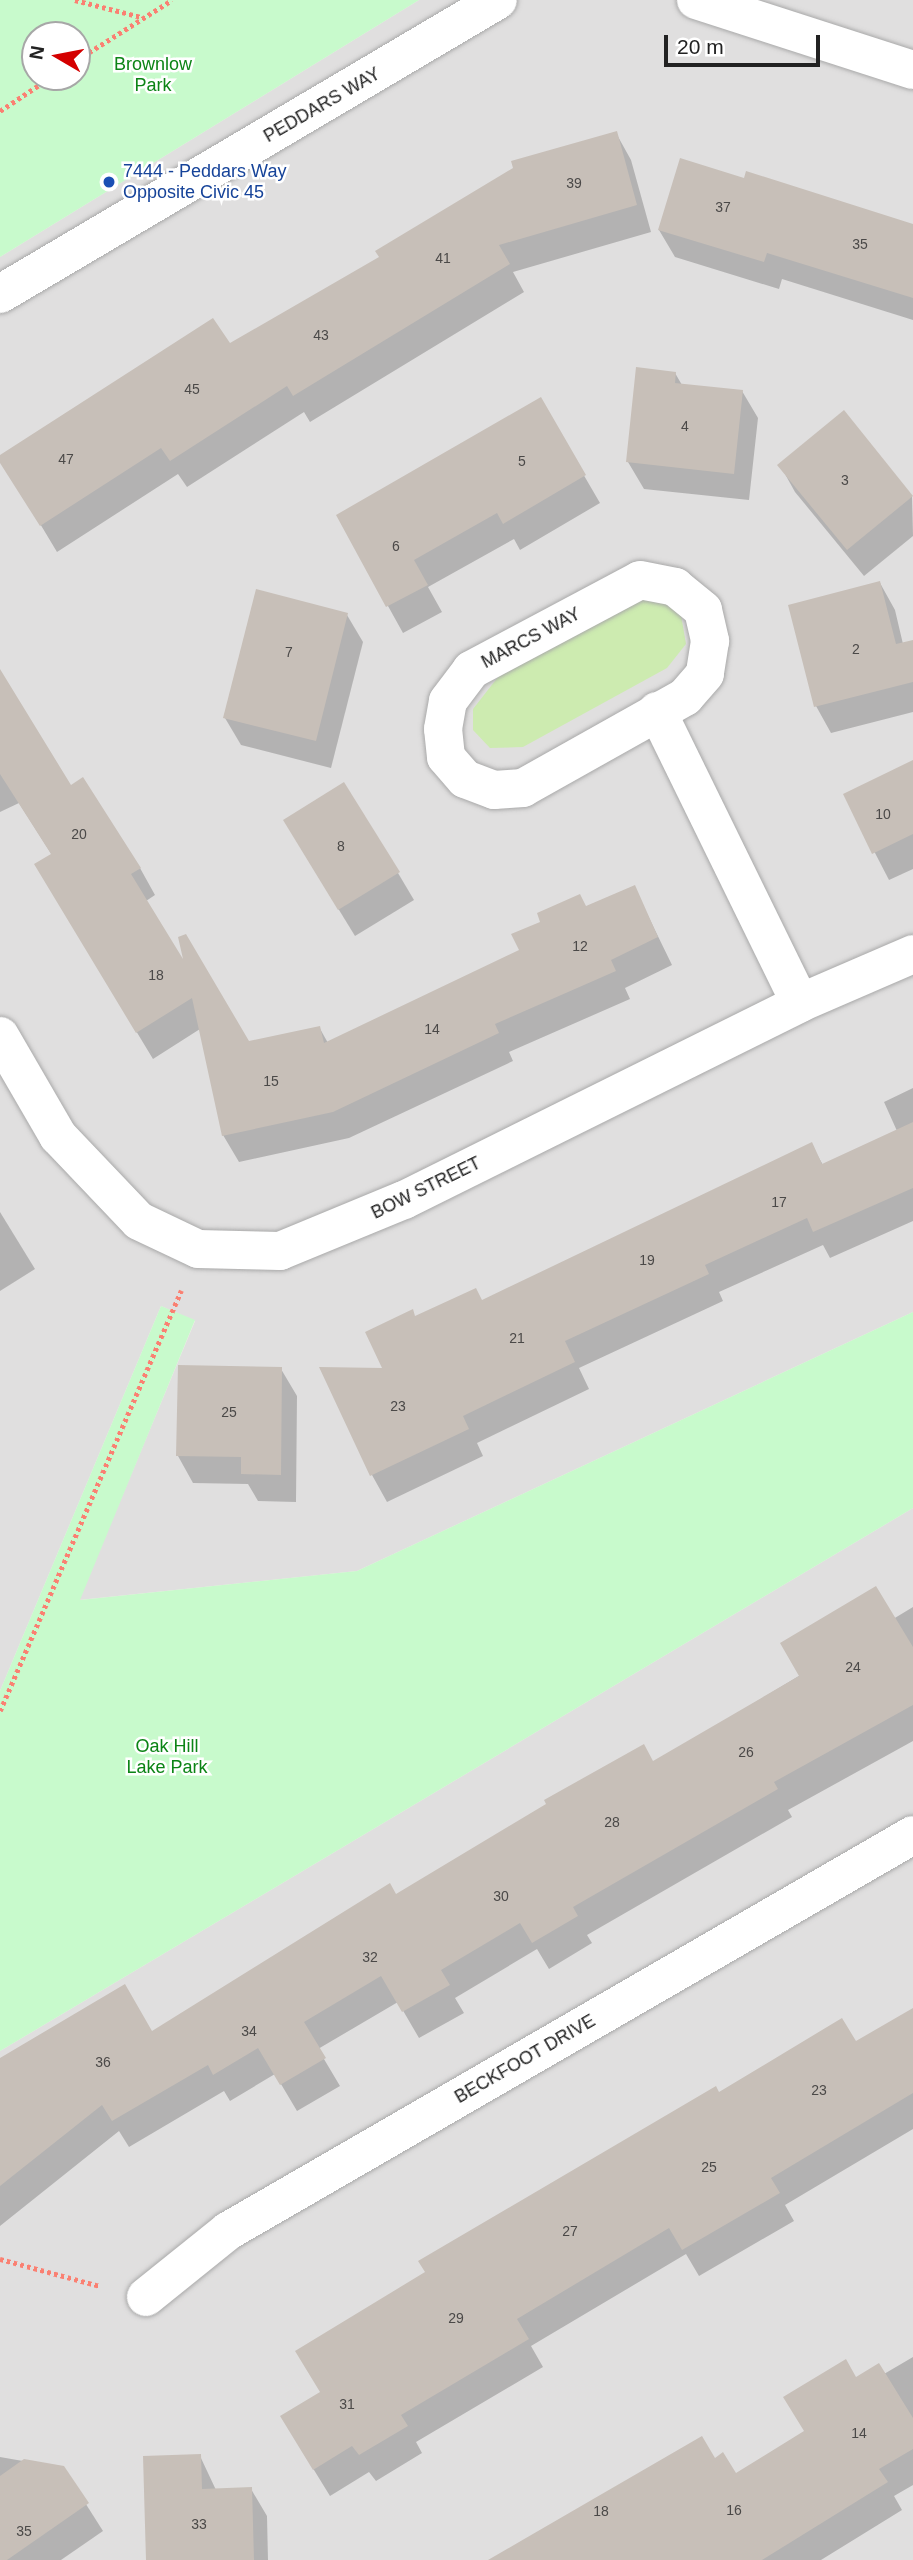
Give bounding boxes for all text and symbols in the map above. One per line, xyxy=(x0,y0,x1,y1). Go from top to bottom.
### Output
north arrow xyxy=(21,21,91,91)
scale bar xyxy=(668,21,824,65)
text: 20 m xyxy=(677,35,724,58)
text: N xyxy=(25,44,48,61)
park label: Brownlow Park xyxy=(114,54,192,96)
street label: PEDDARS WAY xyxy=(260,63,384,147)
place label: 7444 - Peddars Way Opposite Civic 45 xyxy=(123,161,286,204)
marker: 7444 - Peddars Way Opposite Civic 45 xyxy=(101,174,117,190)
house number: 39 xyxy=(566,175,582,191)
house number: 37 xyxy=(715,199,731,215)
house number: 35 xyxy=(852,236,868,252)
house number: 41 xyxy=(435,250,451,266)
house number: 43 xyxy=(313,327,329,343)
house number: 45 xyxy=(184,381,200,397)
house number: 4 xyxy=(681,418,689,434)
house number: 47 xyxy=(58,451,74,467)
house number: 5 xyxy=(518,453,526,469)
house number: 3 xyxy=(841,472,849,488)
house number: 6 xyxy=(392,538,400,554)
street label: MARCS WAY xyxy=(478,603,584,673)
house number: 2 xyxy=(852,641,860,657)
house number: 7 xyxy=(285,644,293,660)
house number: 10 xyxy=(875,806,891,822)
house number: 20 xyxy=(71,826,87,842)
house number: 8 xyxy=(337,838,345,854)
house number: 12 xyxy=(572,938,588,954)
house number: 18 xyxy=(148,967,164,983)
house number: 14 xyxy=(424,1021,440,1037)
house number: 15 xyxy=(263,1073,279,1089)
street label: BOW STREET xyxy=(368,1152,484,1224)
house number: 17 xyxy=(771,1194,787,1210)
house number: 19 xyxy=(639,1252,655,1268)
house number: 21 xyxy=(509,1330,525,1346)
house number: 23 xyxy=(390,1398,406,1414)
house number: 25 xyxy=(221,1404,237,1420)
house number: 24 xyxy=(845,1659,861,1675)
park label: Oak Hill Lake Park xyxy=(126,1736,208,1778)
house number: 26 xyxy=(738,1744,754,1760)
house number: 28 xyxy=(604,1814,620,1830)
house number: 30 xyxy=(493,1888,509,1904)
house number: 32 xyxy=(362,1949,378,1965)
street label: BECKFOOT DRIVE xyxy=(451,2010,599,2108)
house number: 34 xyxy=(241,2023,257,2039)
house number: 36 xyxy=(95,2054,111,2070)
house number: 23 xyxy=(811,2082,827,2098)
house number: 25 xyxy=(701,2159,717,2175)
house number: 27 xyxy=(562,2223,578,2239)
house number: 29 xyxy=(448,2310,464,2326)
house number: 31 xyxy=(339,2396,355,2412)
house number: 14 xyxy=(851,2425,867,2441)
house number: 16 xyxy=(726,2502,742,2518)
house number: 18 xyxy=(593,2503,609,2519)
house number: 33 xyxy=(191,2516,207,2532)
house number: 35 xyxy=(16,2523,32,2539)

